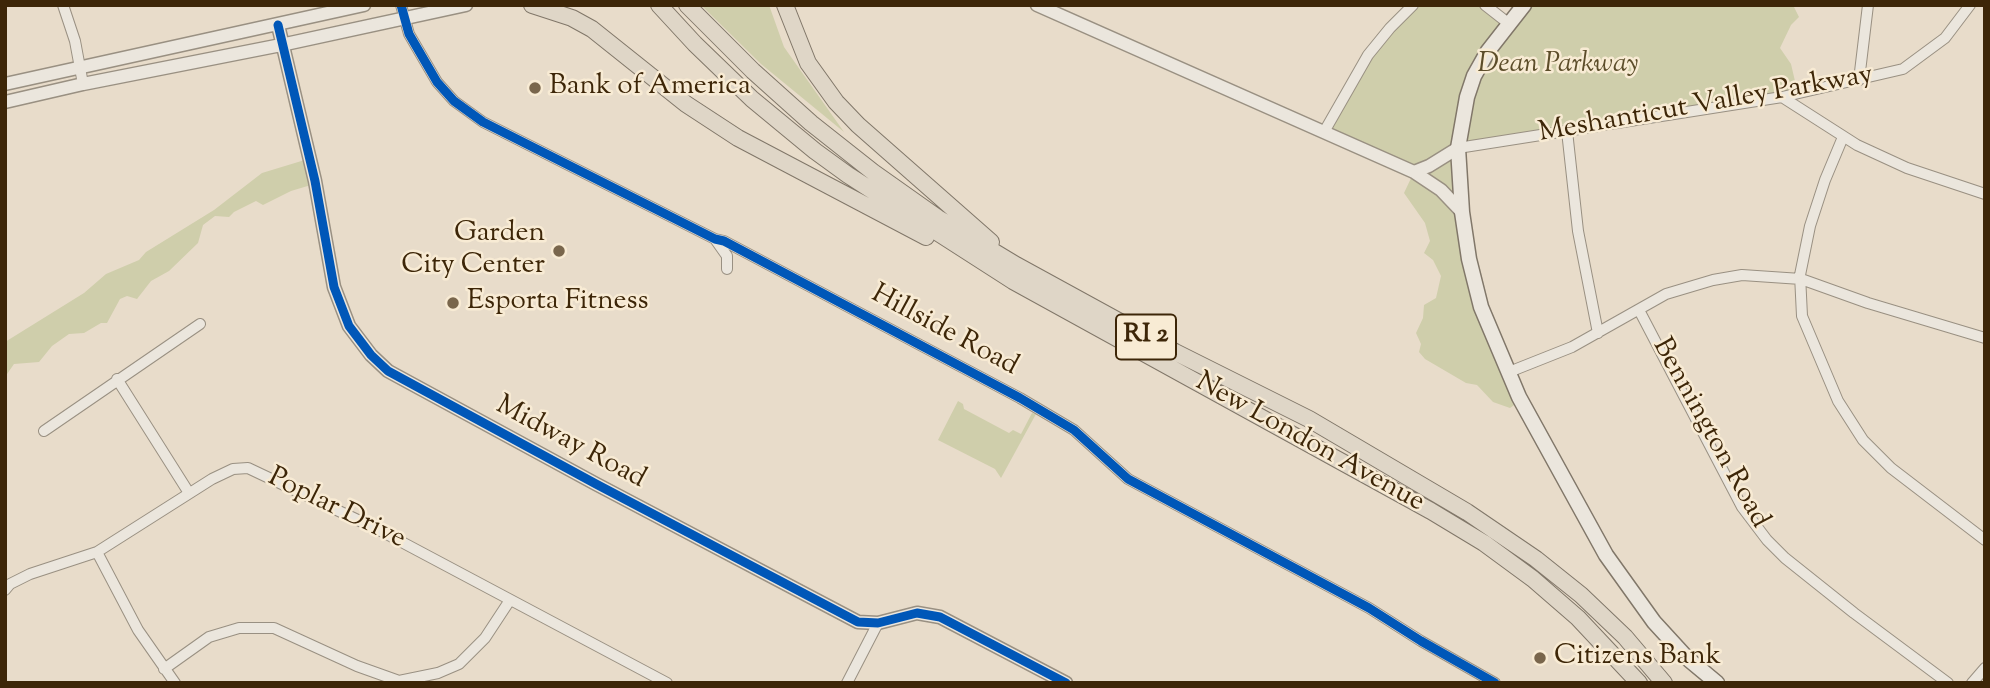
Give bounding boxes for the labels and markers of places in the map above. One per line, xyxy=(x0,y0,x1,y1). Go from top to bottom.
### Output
place label: Bank of America xyxy=(549,71,751,105)
marker: Bank of America xyxy=(527,80,543,96)
place label: Garden City Center xyxy=(401,218,545,284)
marker: Garden City Center xyxy=(551,243,567,259)
place label: Esporta Fitness xyxy=(467,286,649,320)
marker: Esporta Fitness xyxy=(445,295,461,311)
place label: Citizens Bank xyxy=(1554,641,1721,675)
marker: Citizens Bank xyxy=(1532,650,1548,666)

